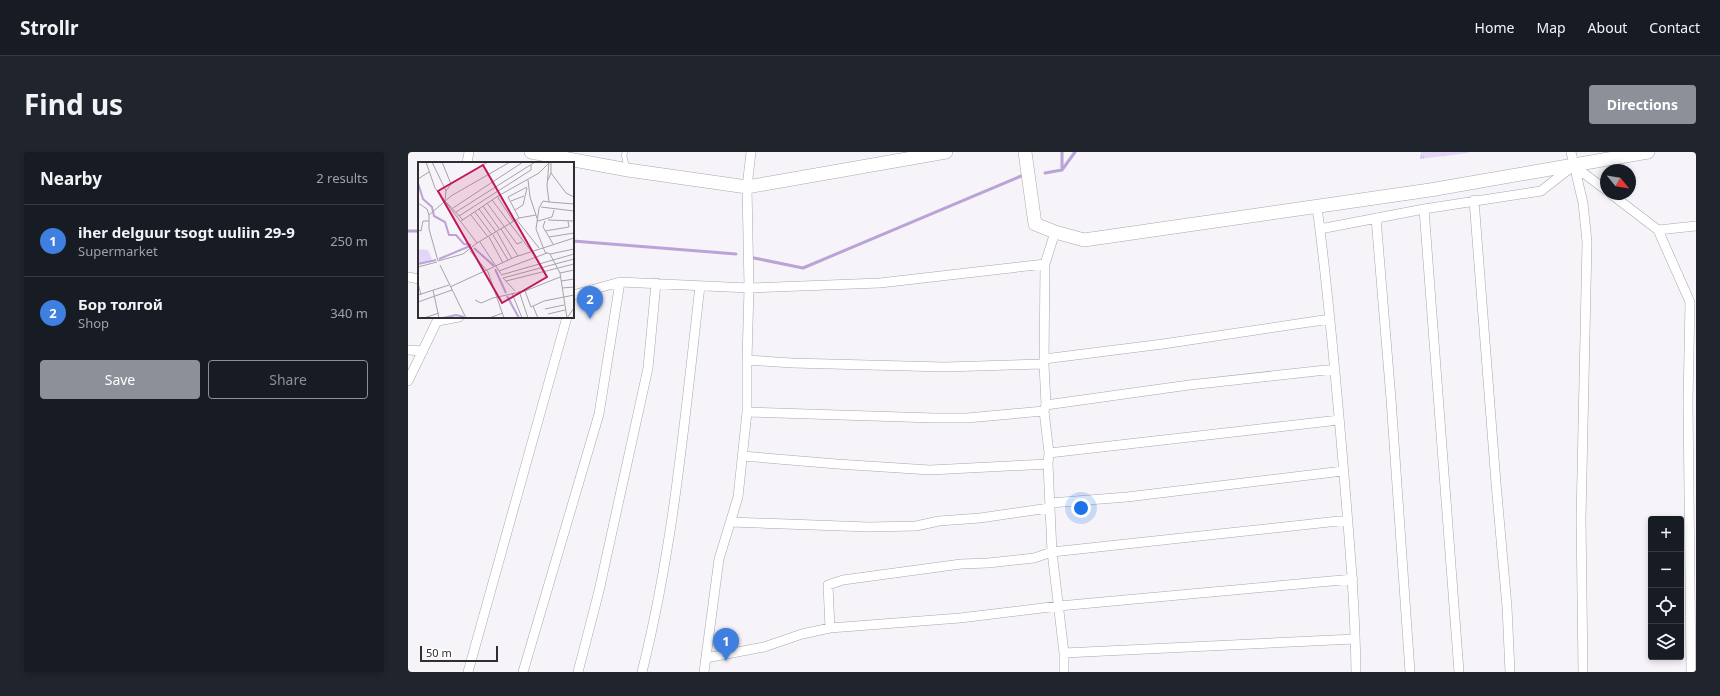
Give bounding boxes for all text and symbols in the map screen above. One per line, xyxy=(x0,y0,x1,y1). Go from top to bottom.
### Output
text: Strollr xyxy=(20,15,79,41)
text: Home xyxy=(1475,18,1514,37)
text: Map xyxy=(1536,18,1566,37)
text: About xyxy=(1588,18,1627,37)
text: Contact xyxy=(1649,18,1700,37)
text: Find us xyxy=(24,85,123,123)
button: Directions xyxy=(1589,85,1696,124)
inset map xyxy=(418,162,574,318)
north arrow xyxy=(1600,164,1636,200)
text: Nearby xyxy=(40,167,102,190)
text: 2 results xyxy=(316,169,368,187)
text: iher delguur tsogt uuliin 29-9 xyxy=(78,222,295,242)
text: 1 xyxy=(49,232,57,250)
text: 250 m xyxy=(330,232,368,250)
text: Supermarket xyxy=(78,242,158,260)
pin: 2 xyxy=(577,286,603,319)
text: Бор толгой xyxy=(78,294,163,314)
text: 2 xyxy=(49,304,57,322)
text: 340 m xyxy=(330,304,368,322)
text: Shop xyxy=(78,314,109,332)
button: Save xyxy=(40,360,200,399)
button: Share xyxy=(208,360,368,399)
your location xyxy=(1071,498,1091,518)
map controls xyxy=(1648,516,1684,660)
button: + xyxy=(1648,516,1684,552)
button: − xyxy=(1648,552,1684,588)
button: locate xyxy=(1648,588,1684,624)
button: layers xyxy=(1648,624,1684,660)
pin: 1 xyxy=(713,628,739,661)
scale bar xyxy=(420,644,498,663)
text: 50 m xyxy=(426,645,452,660)

